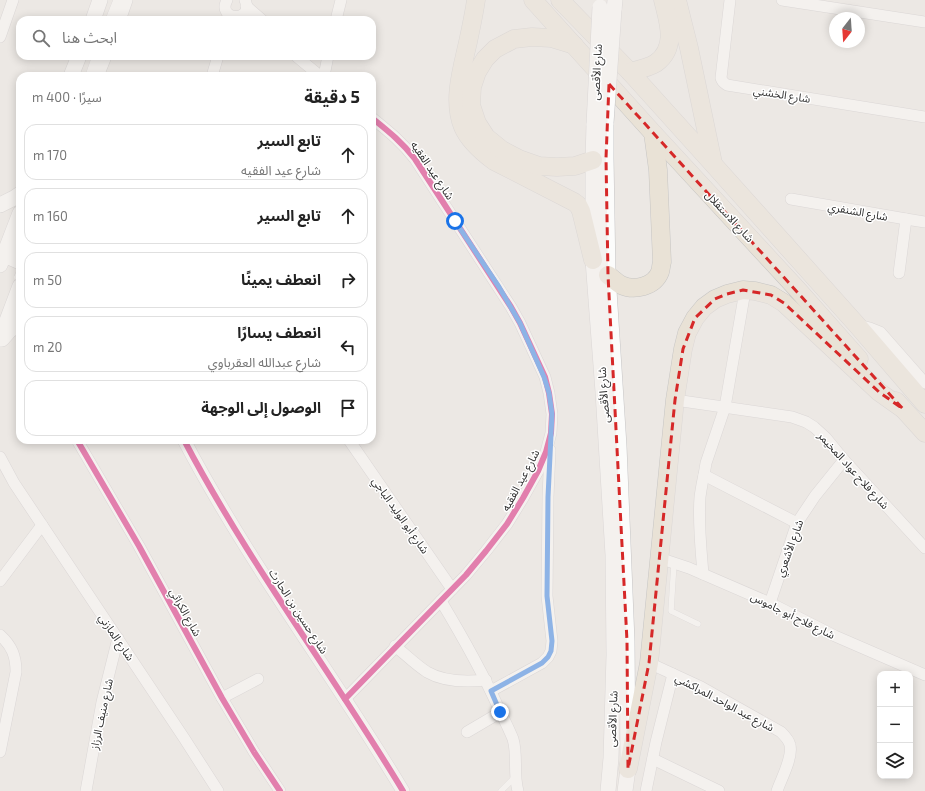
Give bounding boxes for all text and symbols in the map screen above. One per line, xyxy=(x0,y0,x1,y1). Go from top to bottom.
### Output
north arrow xyxy=(829,12,865,48)
search box xyxy=(16,16,376,60)
icon: search xyxy=(30,27,52,49)
text: ابحث هنا xyxy=(62,28,117,46)
street label: شارع الأقصى xyxy=(588,43,606,101)
street label: شارع الخشني xyxy=(752,83,812,108)
text: 5 دقيقة xyxy=(304,86,360,106)
text: سيرًا · 400 m xyxy=(32,89,102,105)
text: تابع السير xyxy=(258,131,321,149)
street label: شارع عيد الفقيه xyxy=(407,138,458,203)
icon: ahead xyxy=(337,144,359,166)
text: 170 m xyxy=(33,147,67,163)
text: شارع عيد الفقيه xyxy=(241,162,321,178)
street label: شارع الاستقلال xyxy=(702,188,757,246)
street label: شارع الشنفري xyxy=(826,199,889,226)
icon: ahead xyxy=(337,205,359,227)
text: تابع السير xyxy=(258,206,321,224)
text: 160 m xyxy=(33,208,68,224)
route start xyxy=(446,212,464,230)
icon: right xyxy=(337,269,359,291)
text: انعطف يمينًا xyxy=(241,270,321,288)
text: 50 m xyxy=(33,272,62,288)
text: انعطف يسارًا xyxy=(237,323,321,341)
icon: left xyxy=(337,336,359,358)
text: 20 m xyxy=(33,339,62,355)
text: شارع عبدالله العقرباوي xyxy=(208,354,321,370)
street label: شارع الأقصى xyxy=(595,366,613,424)
icon: arrive xyxy=(337,397,359,419)
text: الوصول إلى الوجهة xyxy=(201,398,321,416)
street label: شارع فلاح عواد المخيمر xyxy=(814,428,892,513)
street label: شارع عيد الفقيه xyxy=(498,447,544,514)
street label: شارع أبو الوليد الباجي xyxy=(367,474,432,558)
street label: شارع الأشعري xyxy=(773,517,809,580)
street label: شارع حسين بن الحارث xyxy=(265,566,331,657)
street label: شارع الكراثي xyxy=(164,586,205,640)
street label: شارع فلاح أبو جاموس xyxy=(748,589,838,643)
street label: شارع المازني xyxy=(94,611,138,665)
street label: شارع عبد الواحد المراكشي xyxy=(672,670,777,737)
map controls xyxy=(877,671,913,779)
button: + xyxy=(877,671,913,707)
street label: شارع منيف الرزاز xyxy=(87,677,117,752)
street label: شارع الأقصى xyxy=(605,690,621,747)
route end xyxy=(491,703,509,721)
button: − xyxy=(877,707,913,743)
button: layers xyxy=(877,743,913,779)

